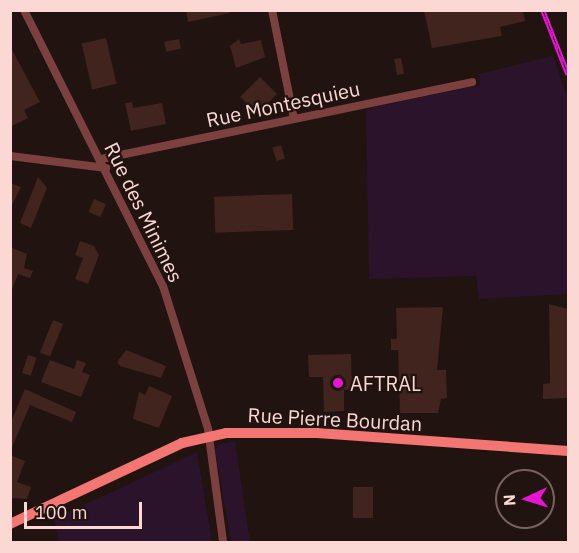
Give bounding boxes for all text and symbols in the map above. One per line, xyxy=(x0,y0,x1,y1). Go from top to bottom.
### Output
street label: Rue Montesquieu xyxy=(204,76,362,132)
street label: Rue des Minimes xyxy=(100,138,188,286)
place label: AFTRAL xyxy=(350,371,421,395)
marker: AFTRAL xyxy=(331,376,345,390)
street label: Rue Pierre Bourdan xyxy=(247,402,423,436)
north arrow xyxy=(495,469,555,529)
scale bar xyxy=(27,490,146,528)
text: N xyxy=(499,494,519,507)
text: 100 m xyxy=(35,501,87,524)

